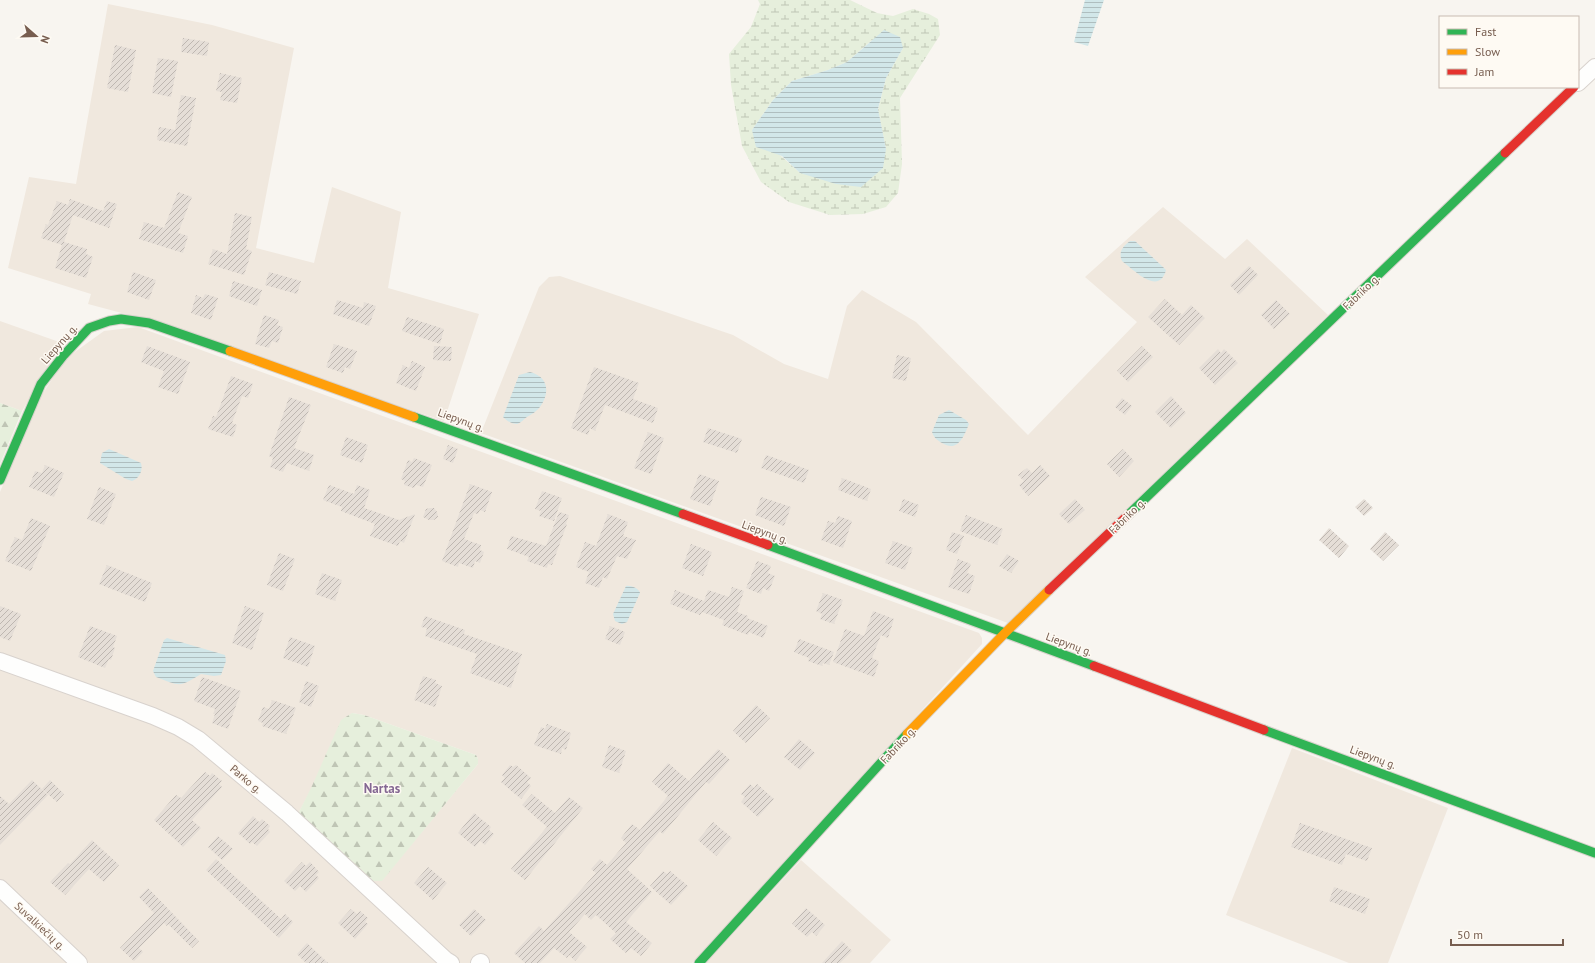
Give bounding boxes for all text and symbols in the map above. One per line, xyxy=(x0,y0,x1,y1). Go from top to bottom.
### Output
north arrow xyxy=(16,16,56,56)
legend xyxy=(1439,16,1579,88)
text: Fast xyxy=(1475,24,1496,39)
text: N xyxy=(38,34,53,45)
text: Slow xyxy=(1475,44,1500,59)
text: Jam xyxy=(1474,64,1494,79)
street label: Fabriko g. xyxy=(1340,271,1382,313)
street label: Liepynų g. xyxy=(38,321,80,367)
street label: Liepynų g. xyxy=(436,405,486,435)
street label: Fabriko g. xyxy=(1106,495,1148,537)
street label: Liepynų g. xyxy=(740,517,790,547)
street label: Liepynų g. xyxy=(1044,629,1094,659)
street label: Fabriko g. xyxy=(877,723,919,767)
street label: Liepynų g. xyxy=(1348,742,1398,772)
street label: Parko g. xyxy=(227,762,265,796)
district label: Nartas xyxy=(364,780,401,797)
street label: Suvalkiečių g. xyxy=(12,899,68,953)
scale bar xyxy=(1451,921,1563,947)
text: 50 m xyxy=(1457,927,1483,942)

